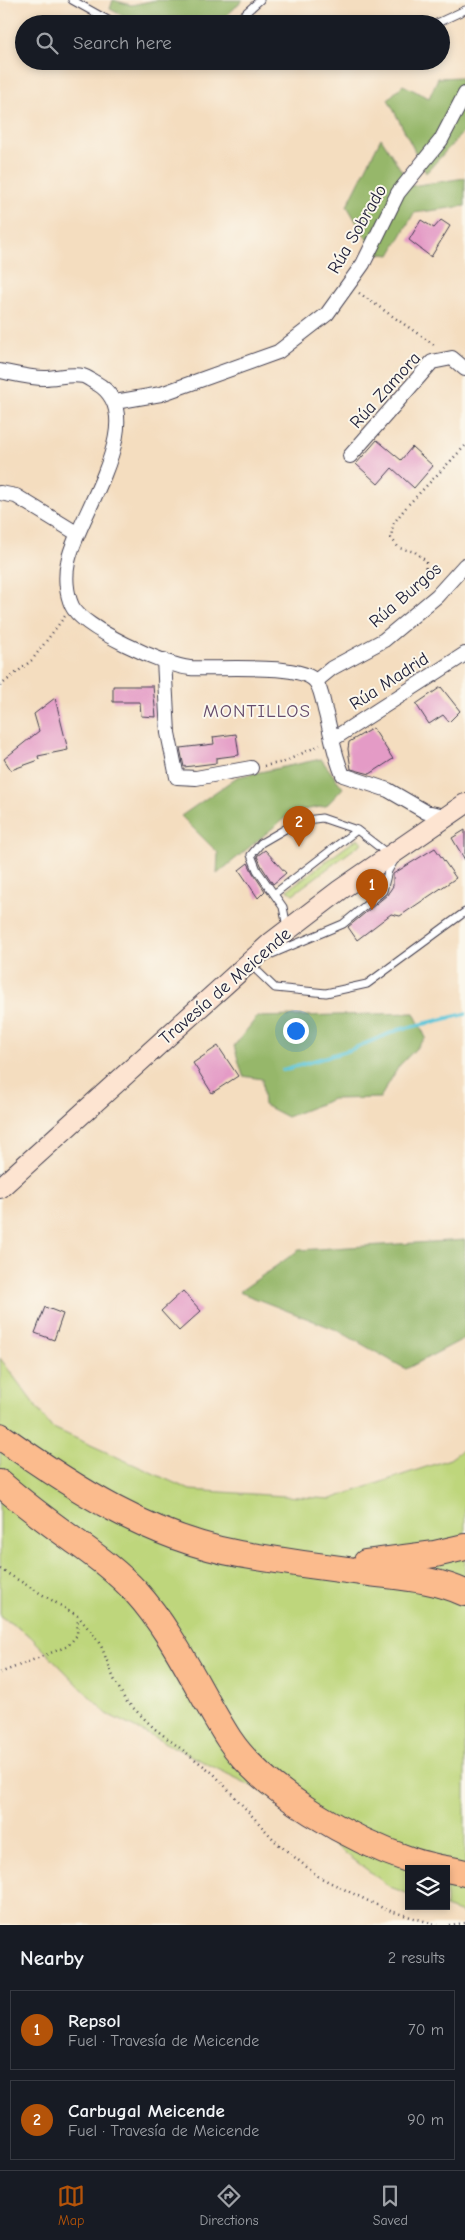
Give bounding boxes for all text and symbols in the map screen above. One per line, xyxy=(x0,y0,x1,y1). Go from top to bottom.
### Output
search box xyxy=(15,15,450,70)
icon: search xyxy=(33,29,61,57)
text: Search here xyxy=(73,32,172,54)
street label: Rúa Sobrado xyxy=(323,181,391,278)
street label: Rúa Zamora xyxy=(346,348,425,433)
street label: Rúa Burgos xyxy=(365,558,446,632)
street label: Rúa Madrid xyxy=(346,648,433,715)
district label: MONTILLOS xyxy=(203,700,311,722)
pin: 2 xyxy=(283,806,315,847)
pin: 1 xyxy=(356,869,388,910)
street label: Travesía de Meicende xyxy=(155,923,295,1049)
your location xyxy=(283,1018,309,1044)
map controls xyxy=(405,1865,450,1910)
button: layers xyxy=(405,1865,450,1910)
text: Nearby xyxy=(20,1946,84,1970)
text: 2 results xyxy=(388,1949,445,1967)
text: Repsol xyxy=(68,2010,121,2032)
text: 1 xyxy=(34,2021,40,2039)
text: 70 m xyxy=(408,2021,444,2039)
text: Fuel · Travesía de Meicende xyxy=(68,2032,259,2050)
text: Carbugal Meicende xyxy=(68,2100,225,2122)
text: 2 xyxy=(33,2111,41,2129)
text: 90 m xyxy=(407,2111,444,2129)
text: Fuel · Travesía de Meicende xyxy=(68,2122,259,2140)
tab: Map xyxy=(57,2182,85,2229)
tab: Directions xyxy=(199,2182,259,2229)
tab: Saved xyxy=(373,2182,408,2229)

